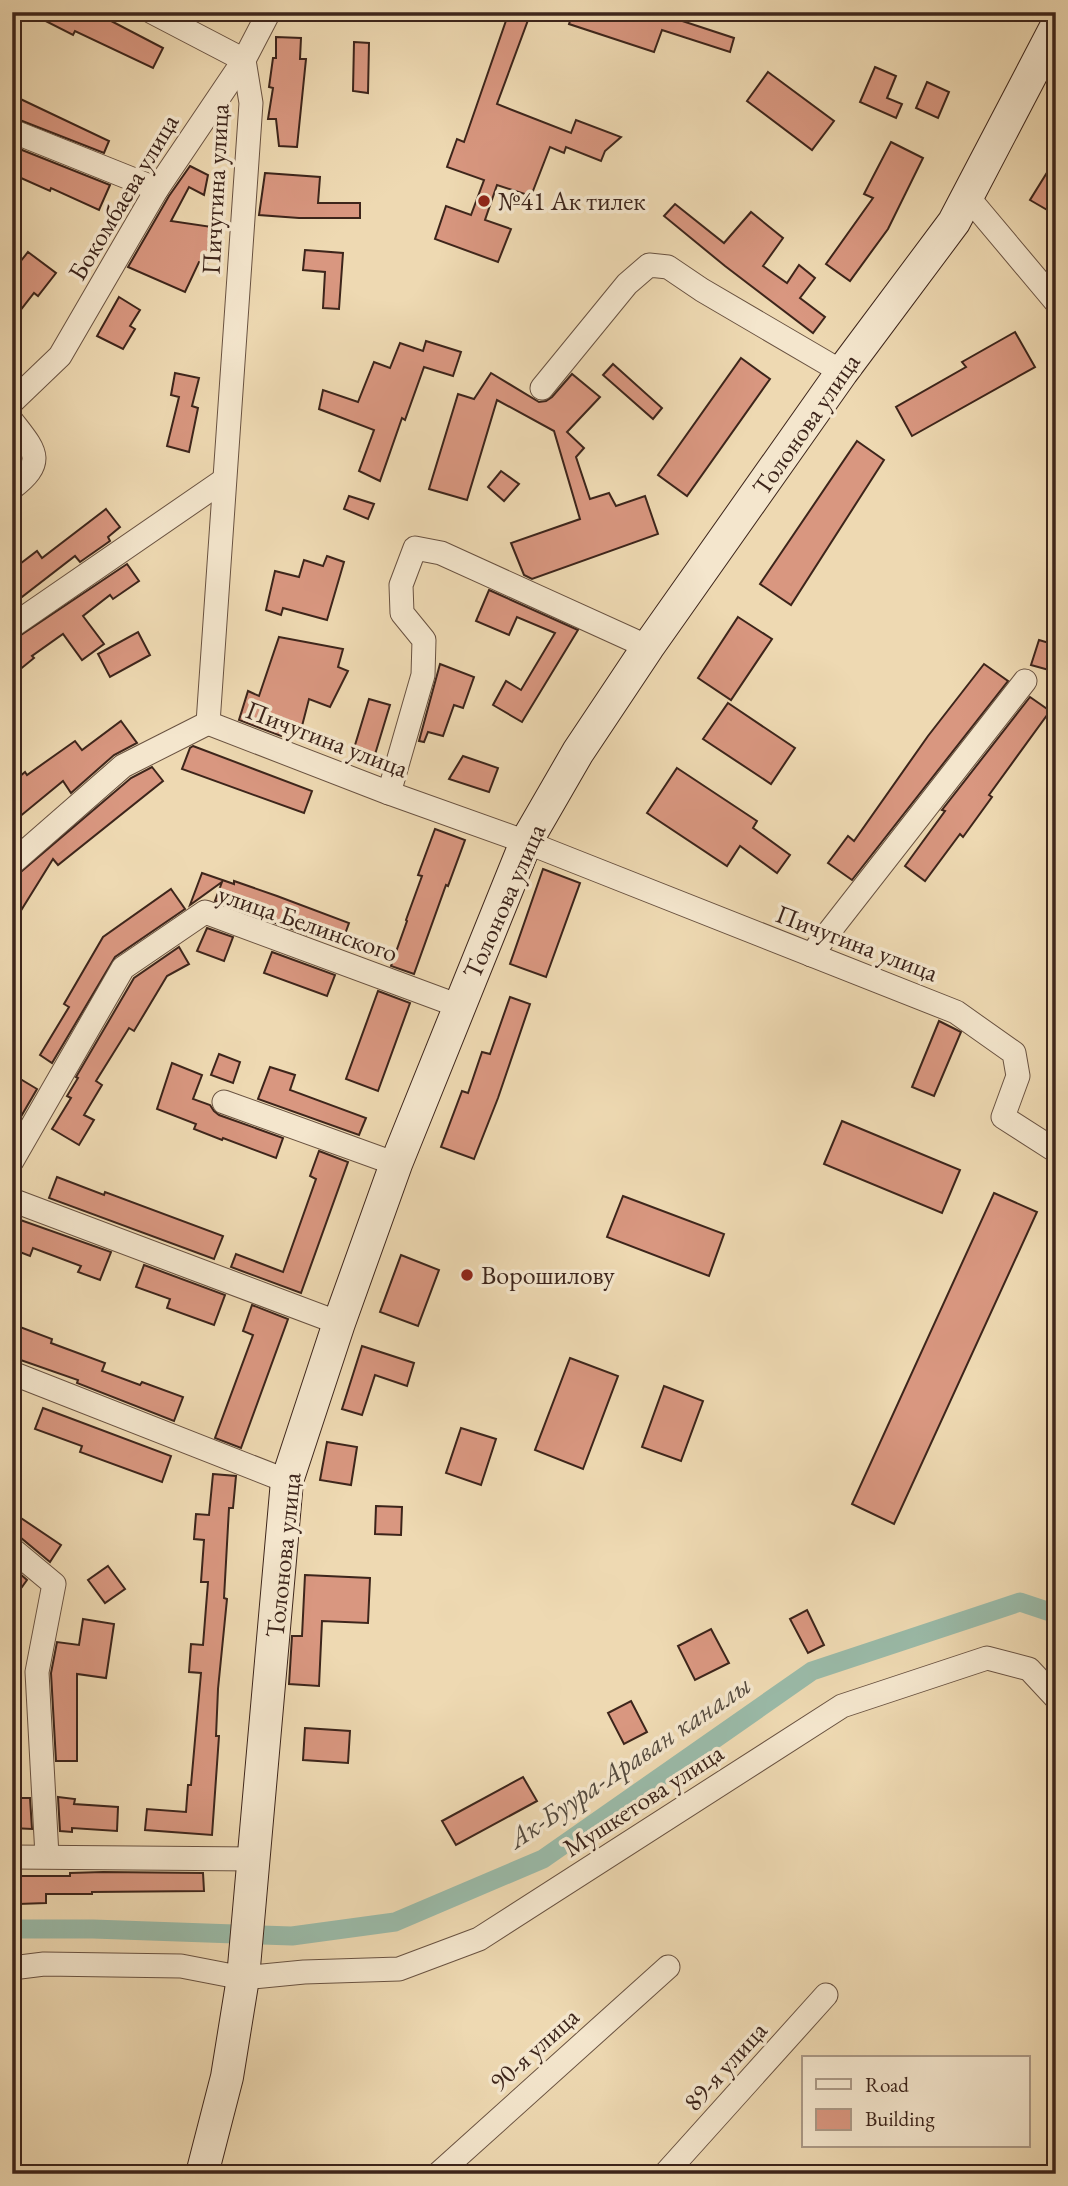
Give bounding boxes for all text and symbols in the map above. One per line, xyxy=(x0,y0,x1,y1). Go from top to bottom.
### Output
street label: Пичугина улица xyxy=(194,102,236,275)
street label: Бокомбаева улица xyxy=(60,107,186,287)
place label: №41 Ак тилек xyxy=(498,184,646,218)
marker: №41 Ак тилек xyxy=(476,193,492,209)
street label: Толонова улица xyxy=(744,346,868,502)
street label: Пичугина улица xyxy=(241,692,414,786)
street label: Толонова улица xyxy=(455,818,554,984)
street label: улица Белинского xyxy=(214,876,402,970)
street label: Пичугина улица xyxy=(771,896,944,990)
place label: Ворошилову xyxy=(481,1258,615,1292)
marker: Ворошилову xyxy=(459,1267,475,1283)
street label: Толонова улица xyxy=(257,1470,309,1639)
water label: Ак-Буура-Араван каналы xyxy=(499,1666,758,1857)
street label: Мушкетова улица xyxy=(556,1735,730,1865)
street label: 90-я улица xyxy=(482,1999,587,2098)
street label: 89-я улица xyxy=(676,2013,775,2118)
legend xyxy=(802,2056,1030,2148)
text: Road xyxy=(865,2071,909,2098)
text: Building xyxy=(865,2105,935,2132)

